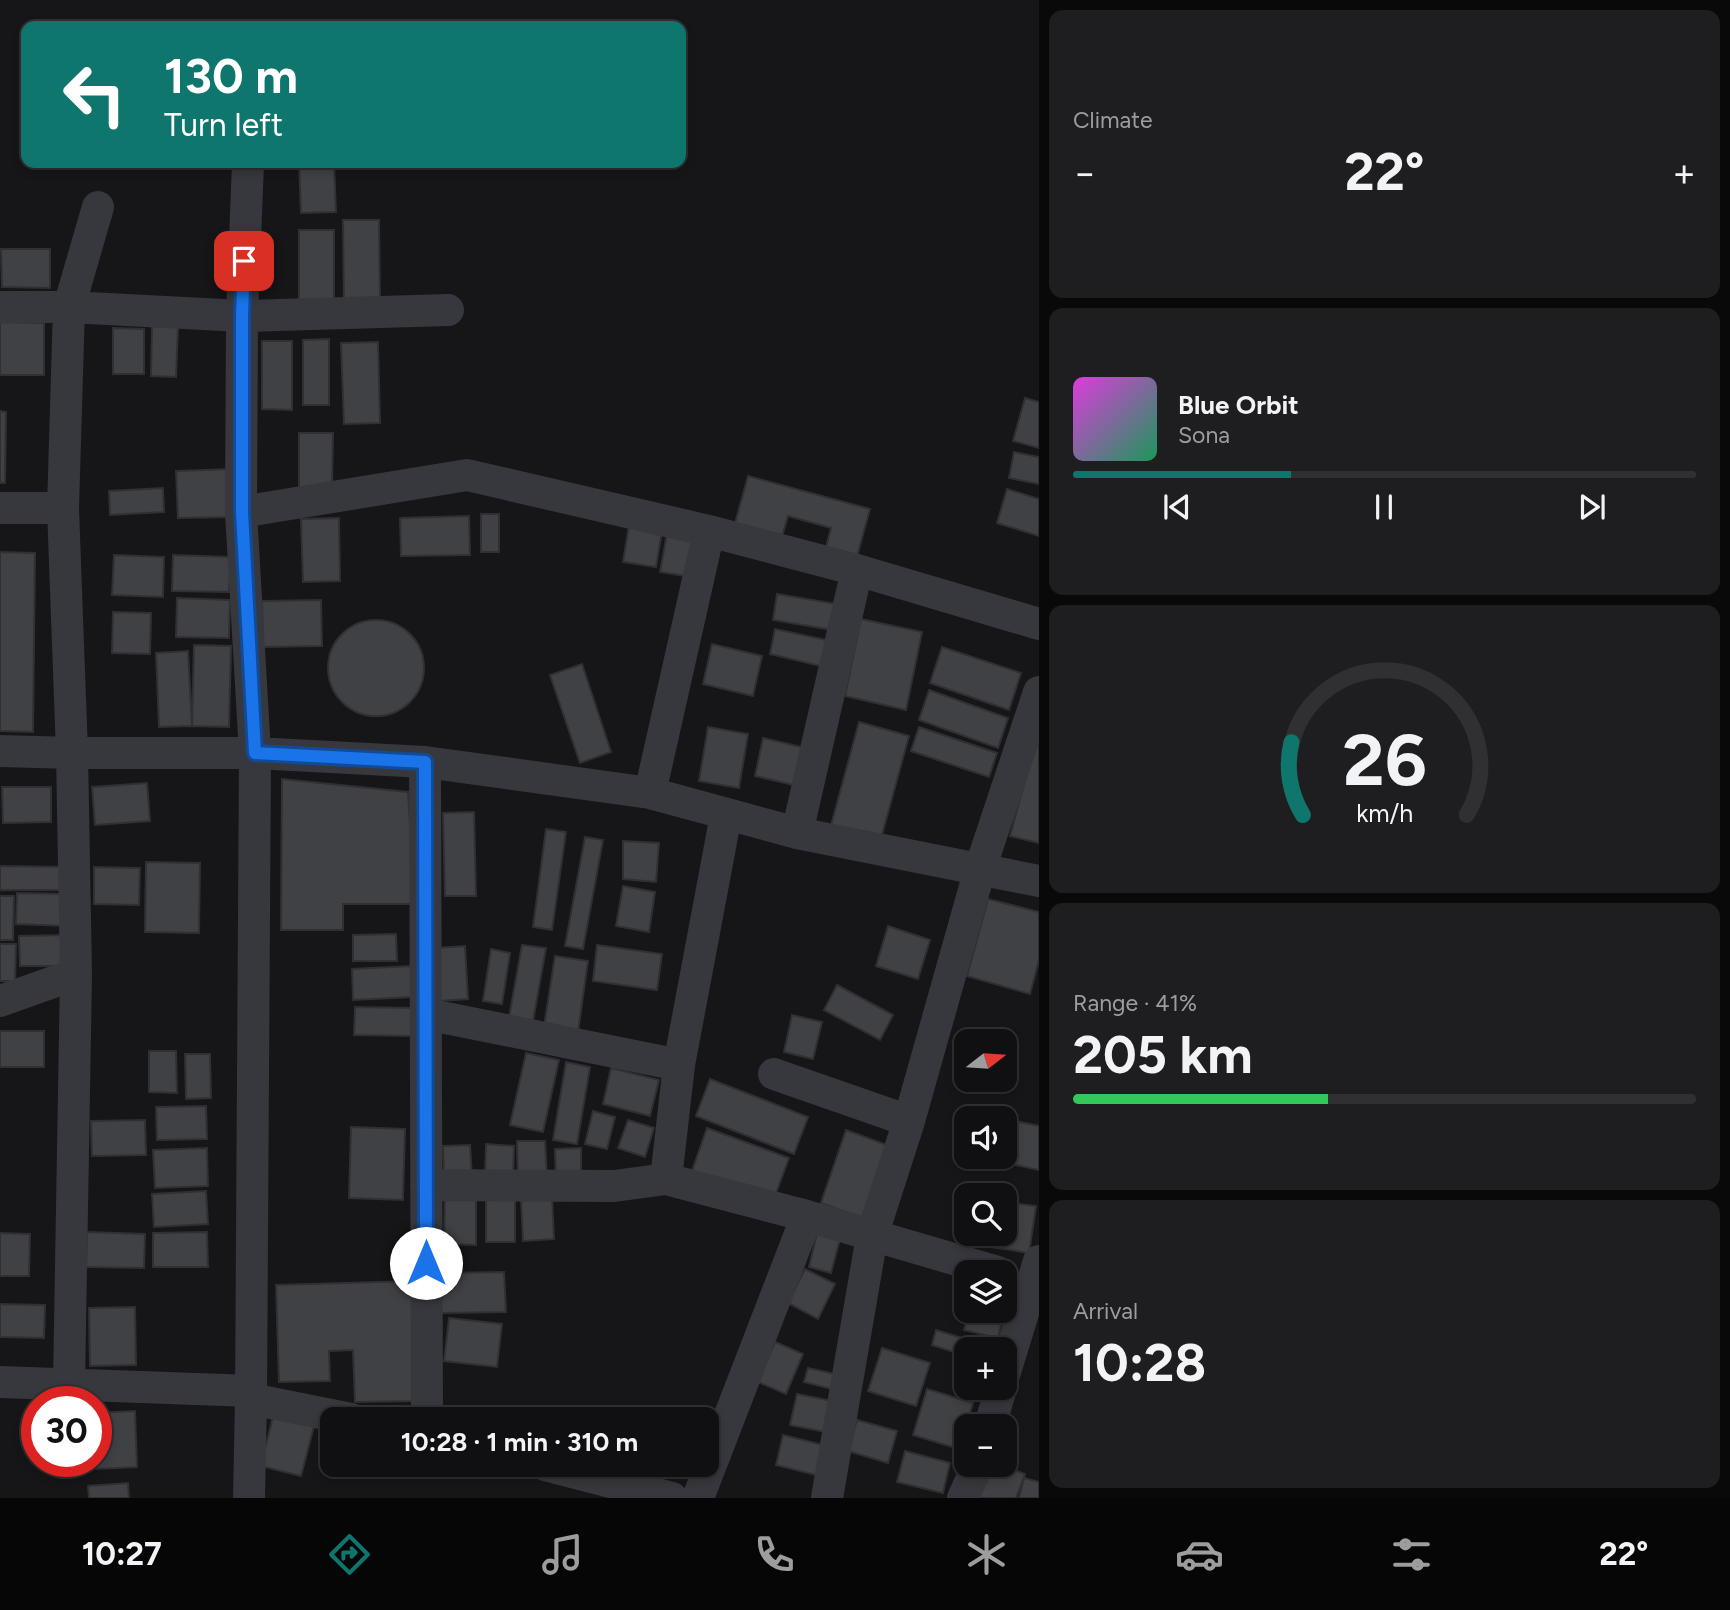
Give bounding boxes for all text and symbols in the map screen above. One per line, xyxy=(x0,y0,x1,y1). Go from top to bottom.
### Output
text: 130 m xyxy=(164,46,298,105)
icon: left xyxy=(49,49,140,140)
text: Turn left xyxy=(164,106,283,144)
text: Climate xyxy=(1073,106,1152,134)
text: 22° xyxy=(1345,141,1424,203)
text: − xyxy=(1073,150,1097,196)
text: + xyxy=(1672,150,1696,196)
pin xyxy=(214,231,274,291)
icon: arrive xyxy=(225,242,263,280)
text: Blue Orbit xyxy=(1178,389,1299,421)
text: Sona xyxy=(1178,421,1230,449)
icon: previous xyxy=(1158,488,1196,526)
icon: pause xyxy=(1365,488,1403,526)
icon: next xyxy=(1573,488,1611,526)
text: 26 xyxy=(1342,716,1427,803)
text: km/h xyxy=(1356,798,1413,828)
text: Range · 41% xyxy=(1073,989,1197,1017)
text: 205 km xyxy=(1073,1024,1253,1086)
north arrow xyxy=(954,1029,1017,1092)
map controls xyxy=(954,1029,1017,1477)
button: sound xyxy=(954,1106,1017,1169)
button: search xyxy=(954,1183,1017,1246)
position arrow xyxy=(389,1226,463,1300)
button: layers xyxy=(954,1260,1017,1323)
text: Arrival xyxy=(1073,1297,1138,1325)
text: 10:28 xyxy=(1073,1332,1206,1394)
button: + xyxy=(954,1337,1017,1400)
speed limit sign: 30 xyxy=(21,1386,112,1477)
button: − xyxy=(954,1414,1017,1477)
text: 10:28 · 1 min · 310 m xyxy=(401,1426,638,1458)
icon: directions xyxy=(325,1530,374,1579)
icon: music xyxy=(538,1530,587,1579)
icon: phone xyxy=(750,1530,799,1579)
icon: climate xyxy=(962,1530,1011,1579)
icon: car xyxy=(1175,1530,1224,1579)
icon: filters xyxy=(1387,1530,1436,1579)
text: 10:27 xyxy=(82,1535,162,1573)
text: 22° xyxy=(1599,1535,1648,1573)

